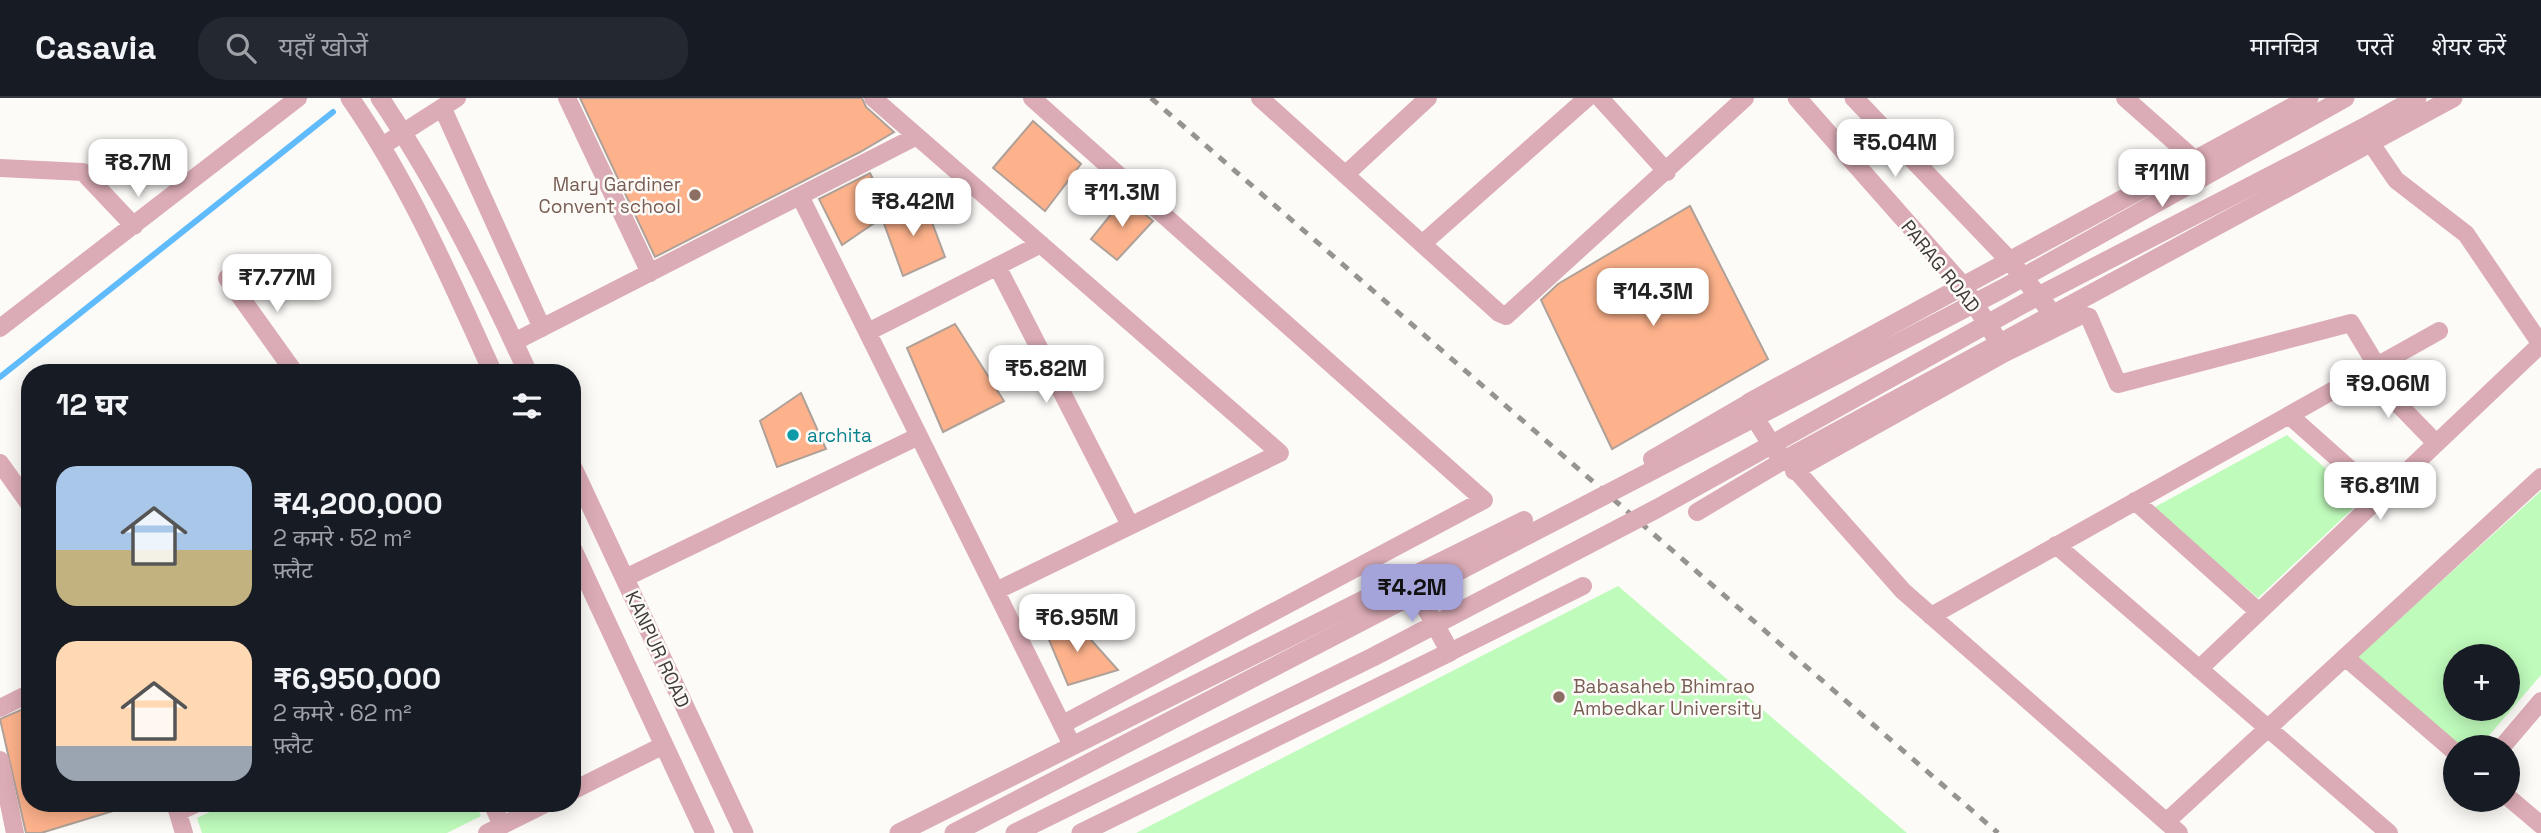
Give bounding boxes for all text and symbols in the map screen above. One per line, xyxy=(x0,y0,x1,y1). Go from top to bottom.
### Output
search box xyxy=(198,17,688,80)
text: Casavia xyxy=(35,27,156,69)
icon: search xyxy=(222,29,260,67)
text: यहाँ खोजें xyxy=(278,30,368,64)
text: मानचित्र xyxy=(2250,31,2318,62)
text: परतें xyxy=(2356,31,2394,62)
text: शेयर करें xyxy=(2432,31,2506,62)
pin: ₹5.04M xyxy=(1838,120,1952,179)
text: ₹5.04M xyxy=(1853,127,1937,157)
pin: ₹8.7M xyxy=(89,140,187,199)
text: ₹8.7M xyxy=(104,147,172,177)
pin: ₹11M xyxy=(2121,150,2203,209)
text: ₹11M xyxy=(2134,157,2190,187)
pin: ₹11.3M xyxy=(1065,170,1179,229)
place label: Mary Gardiner Convent school xyxy=(538,172,681,219)
text: ₹11.3M xyxy=(1084,177,1160,207)
pin: ₹8.42M xyxy=(856,178,970,238)
text: ₹8.42M xyxy=(871,186,955,216)
marker: Mary Gardiner Convent school xyxy=(687,187,703,203)
street label: PARAG ROAD xyxy=(1895,215,1986,318)
pin: ₹7.77M xyxy=(220,254,334,314)
text: ₹7.77M xyxy=(238,262,316,292)
pin: ₹14.3M xyxy=(1596,268,1710,328)
text: ₹14.3M xyxy=(1613,276,1693,306)
pin: ₹5.82M xyxy=(989,345,1103,405)
text: ₹5.82M xyxy=(1005,353,1087,383)
pin: ₹9.06M xyxy=(2331,360,2445,420)
text: ₹9.06M xyxy=(2346,368,2430,398)
text: 12 घर xyxy=(56,385,128,424)
icon: filters xyxy=(508,387,546,425)
place label: archita xyxy=(807,423,872,448)
marker: archita xyxy=(785,427,801,443)
pin: ₹6.81M xyxy=(2323,462,2437,522)
text: ₹6.81M xyxy=(2340,470,2420,500)
text: ₹4,200,000 xyxy=(273,484,443,523)
icon: home xyxy=(112,494,196,578)
text: 2 कमरे · 52 m² xyxy=(273,523,411,553)
text: फ़्लैट xyxy=(273,555,313,585)
pin: ₹4.2M xyxy=(1363,564,1461,624)
text: ₹4.2M xyxy=(1377,572,1447,602)
street label: KANPUR ROAD xyxy=(620,587,696,712)
pin: ₹6.95M xyxy=(1020,594,1134,654)
text: ₹6.95M xyxy=(1035,602,1119,632)
map controls xyxy=(2443,644,2520,812)
button: + xyxy=(2443,644,2520,721)
text: ₹6,950,000 xyxy=(273,659,441,698)
icon: home xyxy=(112,669,196,753)
place label: Babasaheb Bhimrao Ambedkar University xyxy=(1573,674,1762,721)
marker: Babasaheb Bhimrao Ambedkar University xyxy=(1551,689,1567,705)
text: 2 कमरे · 62 m² xyxy=(273,698,412,728)
text: फ़्लैट xyxy=(273,730,313,760)
button: − xyxy=(2443,735,2520,812)

